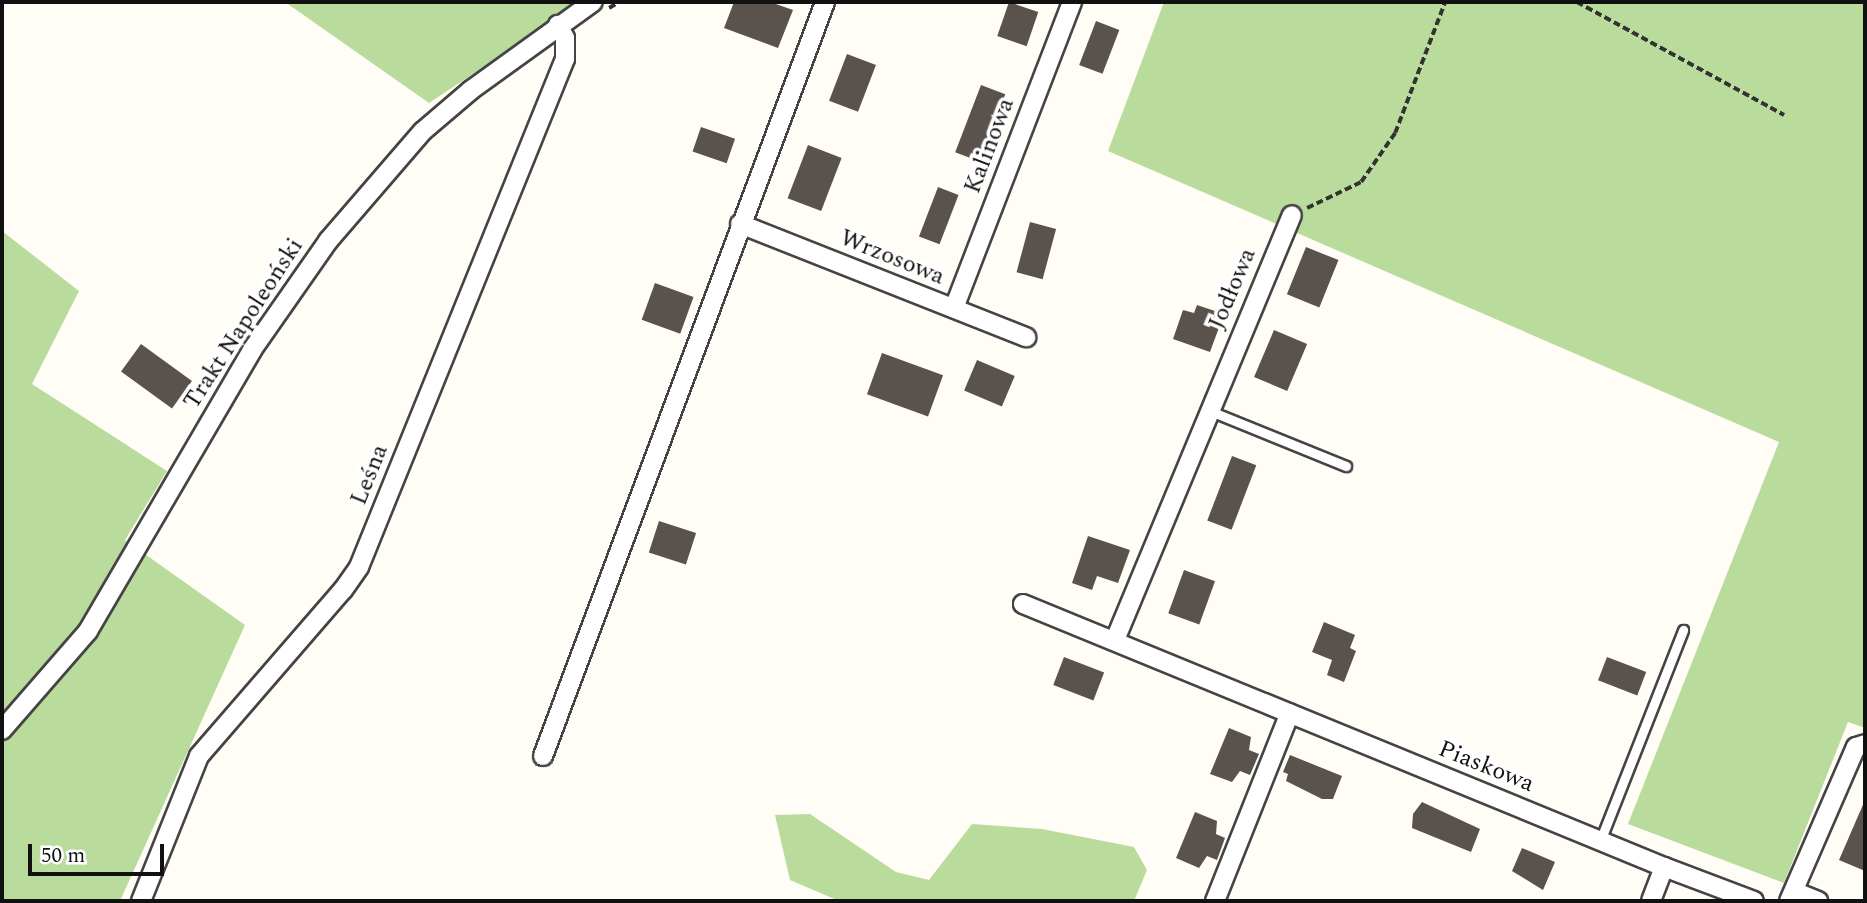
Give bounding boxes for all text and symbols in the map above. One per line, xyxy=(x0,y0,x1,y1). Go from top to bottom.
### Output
street label: Kalinowa xyxy=(959,94,1021,198)
street label: Wrzosowa xyxy=(835,224,949,292)
street label: Trakt Napoleoński xyxy=(178,233,310,415)
street label: Jodłowa xyxy=(1203,244,1263,334)
street label: Leśna xyxy=(345,441,395,509)
street label: Piaskowa xyxy=(1434,735,1538,799)
scale bar xyxy=(32,830,168,874)
text: 50 m xyxy=(41,840,85,872)

